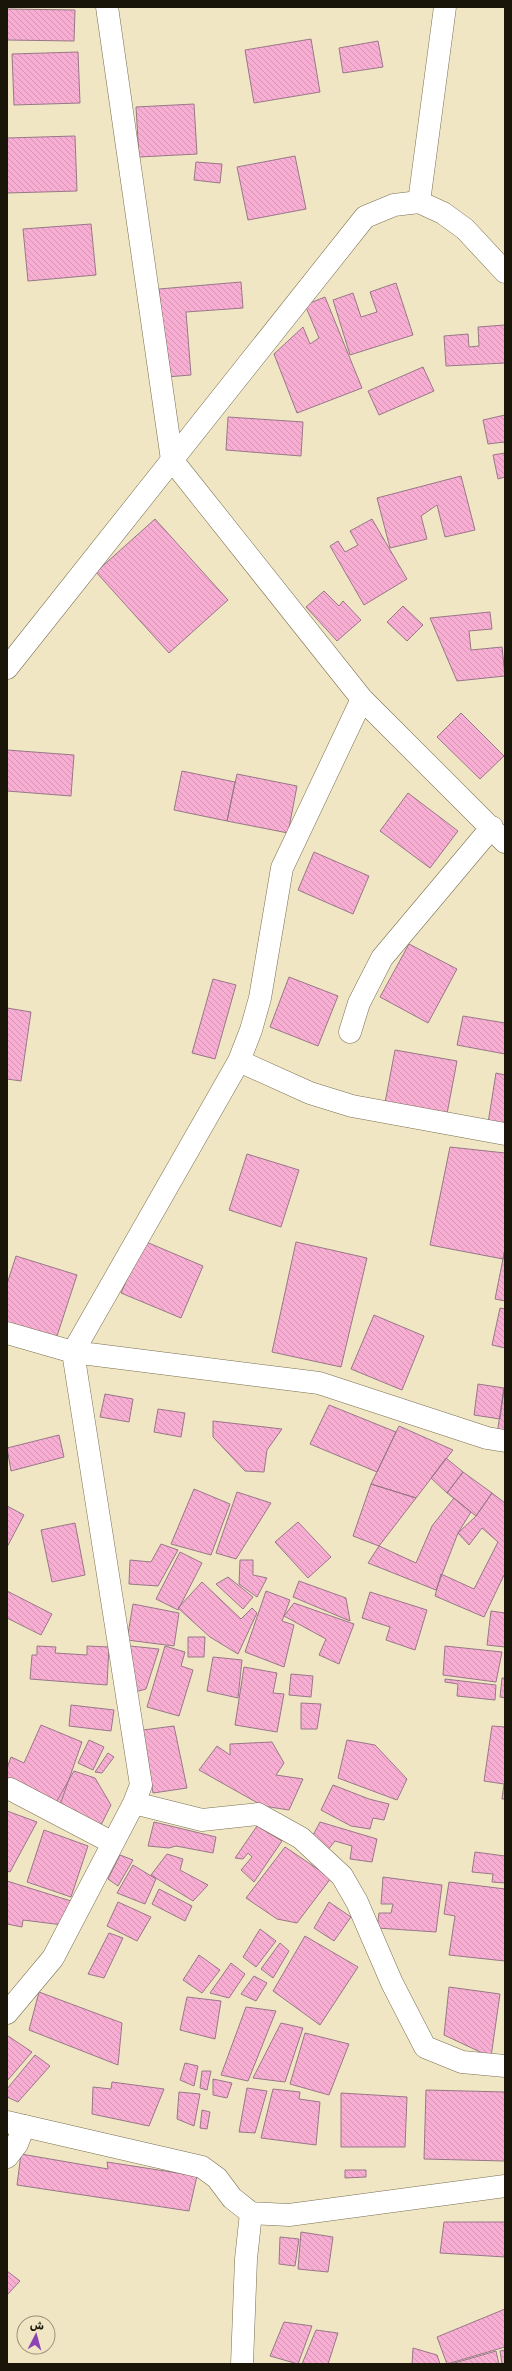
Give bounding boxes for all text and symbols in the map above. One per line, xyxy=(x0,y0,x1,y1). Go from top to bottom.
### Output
north arrow xyxy=(16,2315,56,2355)
text: ش xyxy=(29,2318,45,2333)

